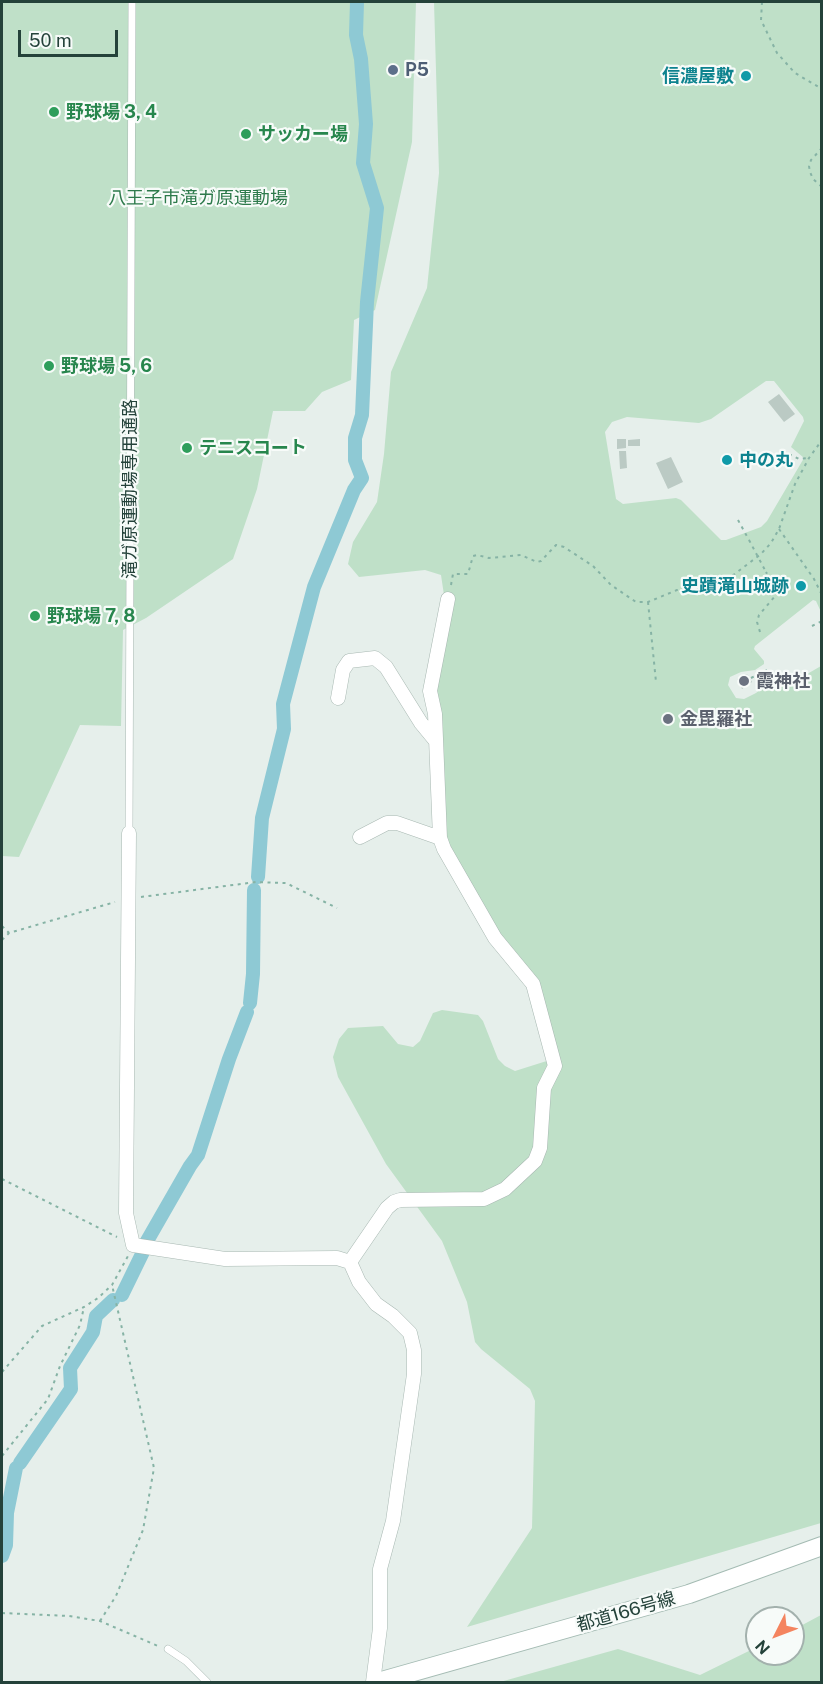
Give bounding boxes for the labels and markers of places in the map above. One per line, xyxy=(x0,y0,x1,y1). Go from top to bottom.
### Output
place label: P5 xyxy=(405,59,429,81)
marker: P5 xyxy=(386,63,400,77)
place label: 信濃屋敷 xyxy=(662,65,734,87)
marker: 信濃屋敷 xyxy=(739,69,753,83)
place label: 野球場 3, 4 xyxy=(66,101,157,123)
marker: 野球場 3, 4 xyxy=(47,105,61,119)
place label: サッカー場 xyxy=(258,123,348,145)
marker: サッカー場 xyxy=(239,127,253,141)
place label: 野球場 5, 6 xyxy=(61,355,152,377)
marker: 野球場 5, 6 xyxy=(42,359,56,373)
place label: テニスコート xyxy=(199,437,307,459)
marker: テニスコート xyxy=(180,441,194,455)
place label: 中の丸 xyxy=(739,449,793,471)
marker: 中の丸 xyxy=(720,453,734,467)
place label: 史蹟滝山城跡 xyxy=(681,575,789,597)
marker: 史蹟滝山城跡 xyxy=(794,579,808,593)
place label: 野球場 7, 8 xyxy=(47,605,135,627)
marker: 野球場 7, 8 xyxy=(28,609,42,623)
place label: 霞神社 xyxy=(756,670,810,692)
marker: 霞神社 xyxy=(737,674,751,688)
place label: 金毘羅社 xyxy=(680,708,752,730)
marker: 金毘羅社 xyxy=(661,712,675,726)

